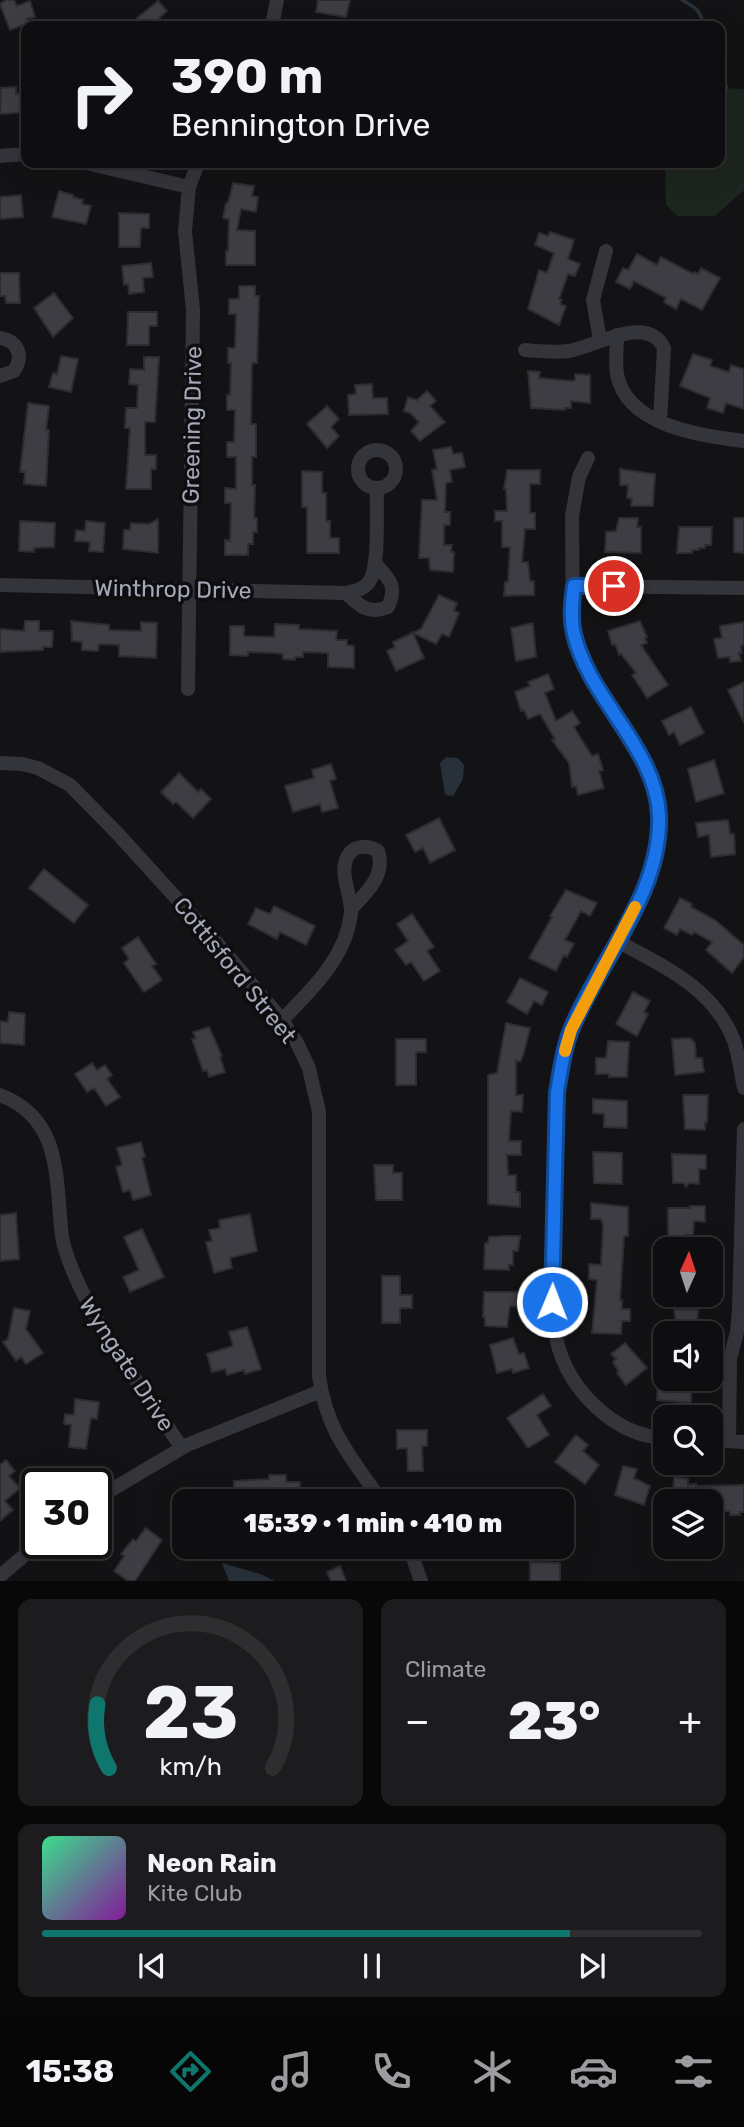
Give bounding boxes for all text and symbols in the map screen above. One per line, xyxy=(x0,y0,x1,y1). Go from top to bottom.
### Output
text: 390 m xyxy=(171,47,323,105)
icon: right xyxy=(56,49,147,140)
text: Bennington Drive xyxy=(171,106,430,144)
street label: Greening Drive xyxy=(177,346,207,504)
pin xyxy=(584,556,644,616)
icon: arrive xyxy=(595,567,633,605)
street label: Winthrop Drive xyxy=(94,574,252,604)
street label: Cottisford Street xyxy=(168,891,302,1049)
north arrow xyxy=(653,1237,723,1307)
map controls xyxy=(653,1237,723,1559)
position arrow xyxy=(515,1265,589,1339)
street label: Wyngate Drive xyxy=(73,1292,181,1436)
button: sound xyxy=(653,1321,723,1391)
button: search xyxy=(653,1405,723,1475)
speed limit sign: 30 xyxy=(21,1468,112,1559)
button: layers xyxy=(653,1489,723,1559)
text: 15:39 · 1 min · 410 m xyxy=(244,1508,502,1539)
text: Climate xyxy=(405,1655,486,1683)
text: 23 xyxy=(143,1671,238,1757)
text: 23° xyxy=(508,1690,600,1752)
text: − xyxy=(405,1698,430,1744)
text: + xyxy=(678,1698,702,1744)
text: km/h xyxy=(159,1752,222,1781)
text: Neon Rain xyxy=(147,1848,277,1879)
text: Kite Club xyxy=(147,1879,242,1907)
icon: previous xyxy=(133,1947,171,1985)
icon: pause xyxy=(353,1947,391,1985)
icon: next xyxy=(573,1947,611,1985)
icon: directions xyxy=(166,2047,215,2096)
icon: music xyxy=(267,2047,316,2096)
icon: phone xyxy=(367,2047,416,2096)
icon: climate xyxy=(468,2047,517,2096)
icon: car xyxy=(569,2047,618,2096)
icon: filters xyxy=(669,2047,718,2096)
text: 15:38 xyxy=(26,2052,114,2090)

